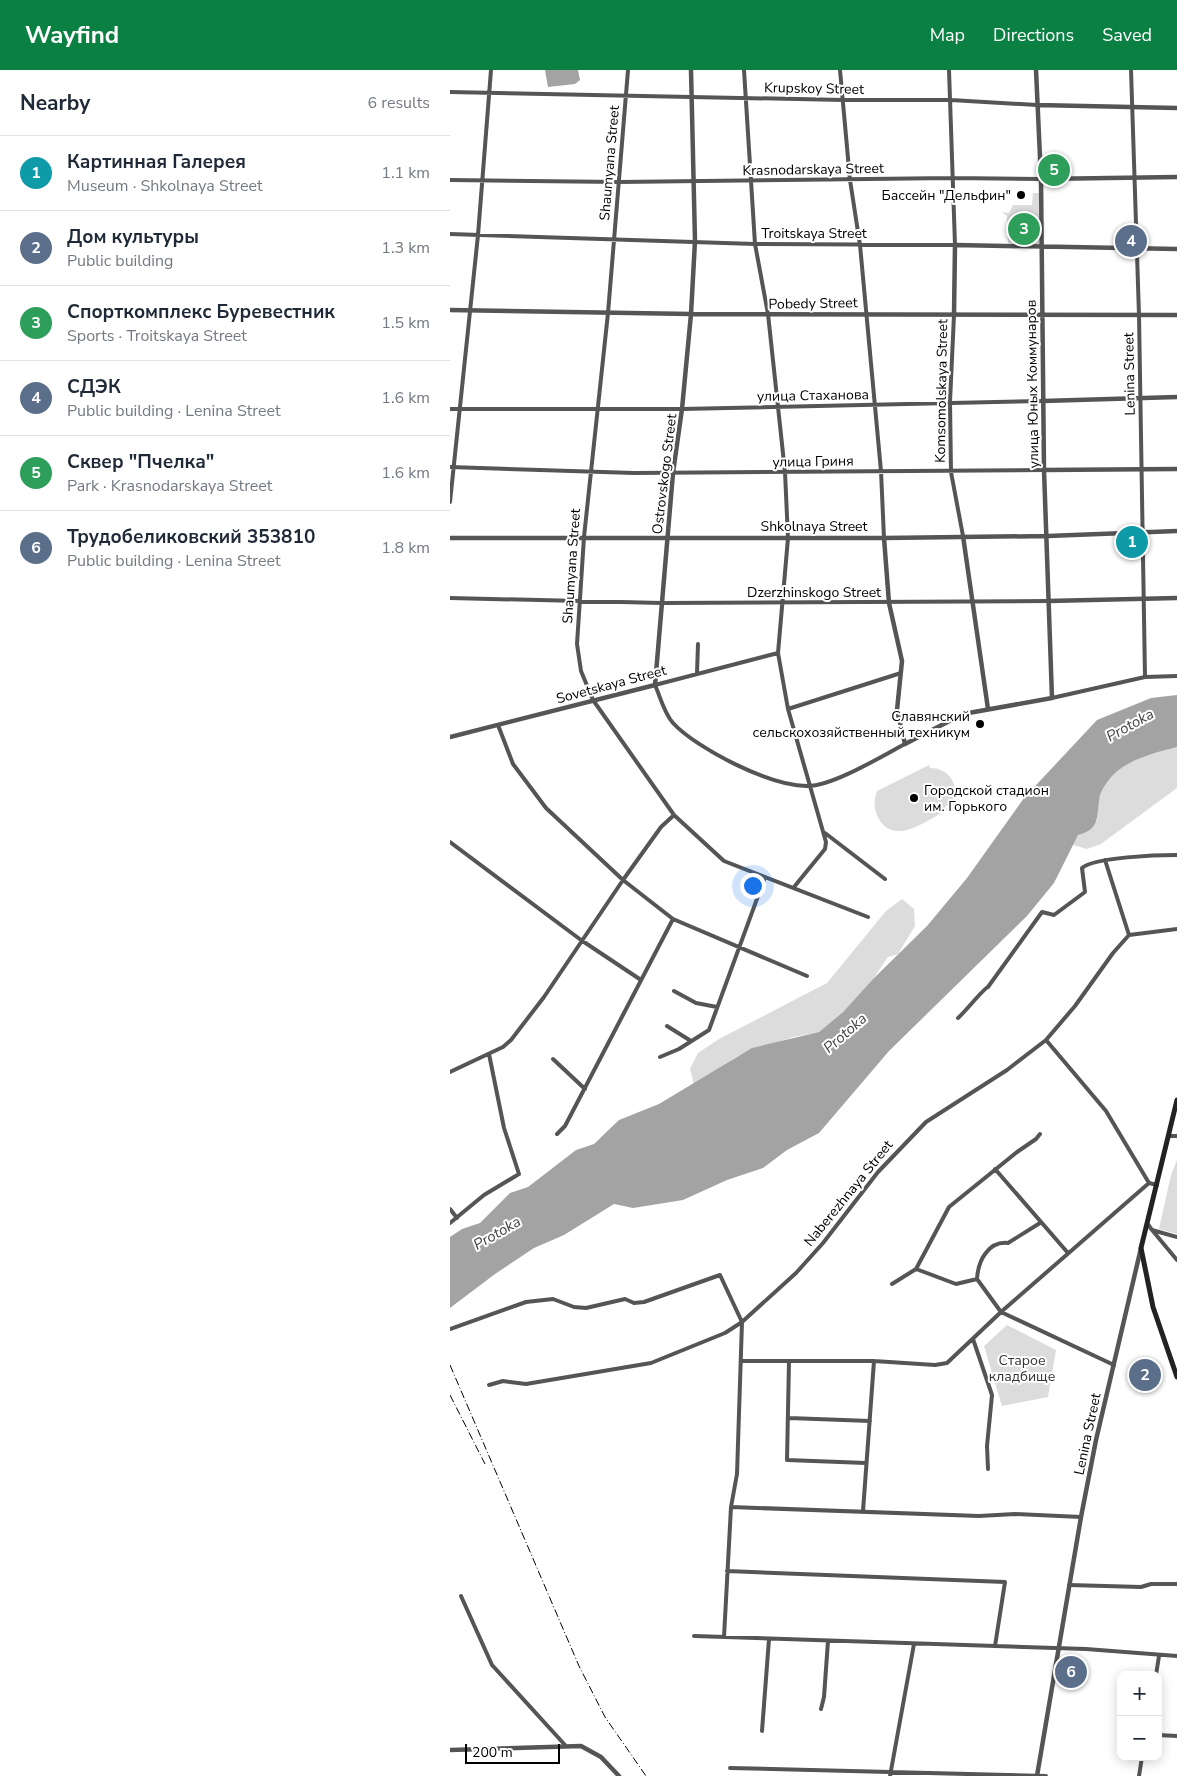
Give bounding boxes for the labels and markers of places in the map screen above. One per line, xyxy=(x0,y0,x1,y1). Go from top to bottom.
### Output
pin: 5 xyxy=(1038,151,1070,189)
place label: Бассейн "Дельфин" xyxy=(882,186,1011,205)
marker: Бассейн "Дельфин" xyxy=(1015,189,1027,201)
pin: 3 xyxy=(1008,210,1040,248)
pin: 4 xyxy=(1115,222,1147,260)
pin: 1 xyxy=(1116,523,1148,561)
place label: Славянский сельскохозяйственный техникум xyxy=(753,707,970,742)
marker: Славянский сельскохозяйственный техникум xyxy=(974,718,986,730)
place label: Городской cтадион им. Горького xyxy=(924,781,1049,816)
marker: Городской cтадион им. Горького xyxy=(908,792,920,804)
pin: 2 xyxy=(1129,1356,1161,1394)
pin: 6 xyxy=(1055,1653,1087,1691)

